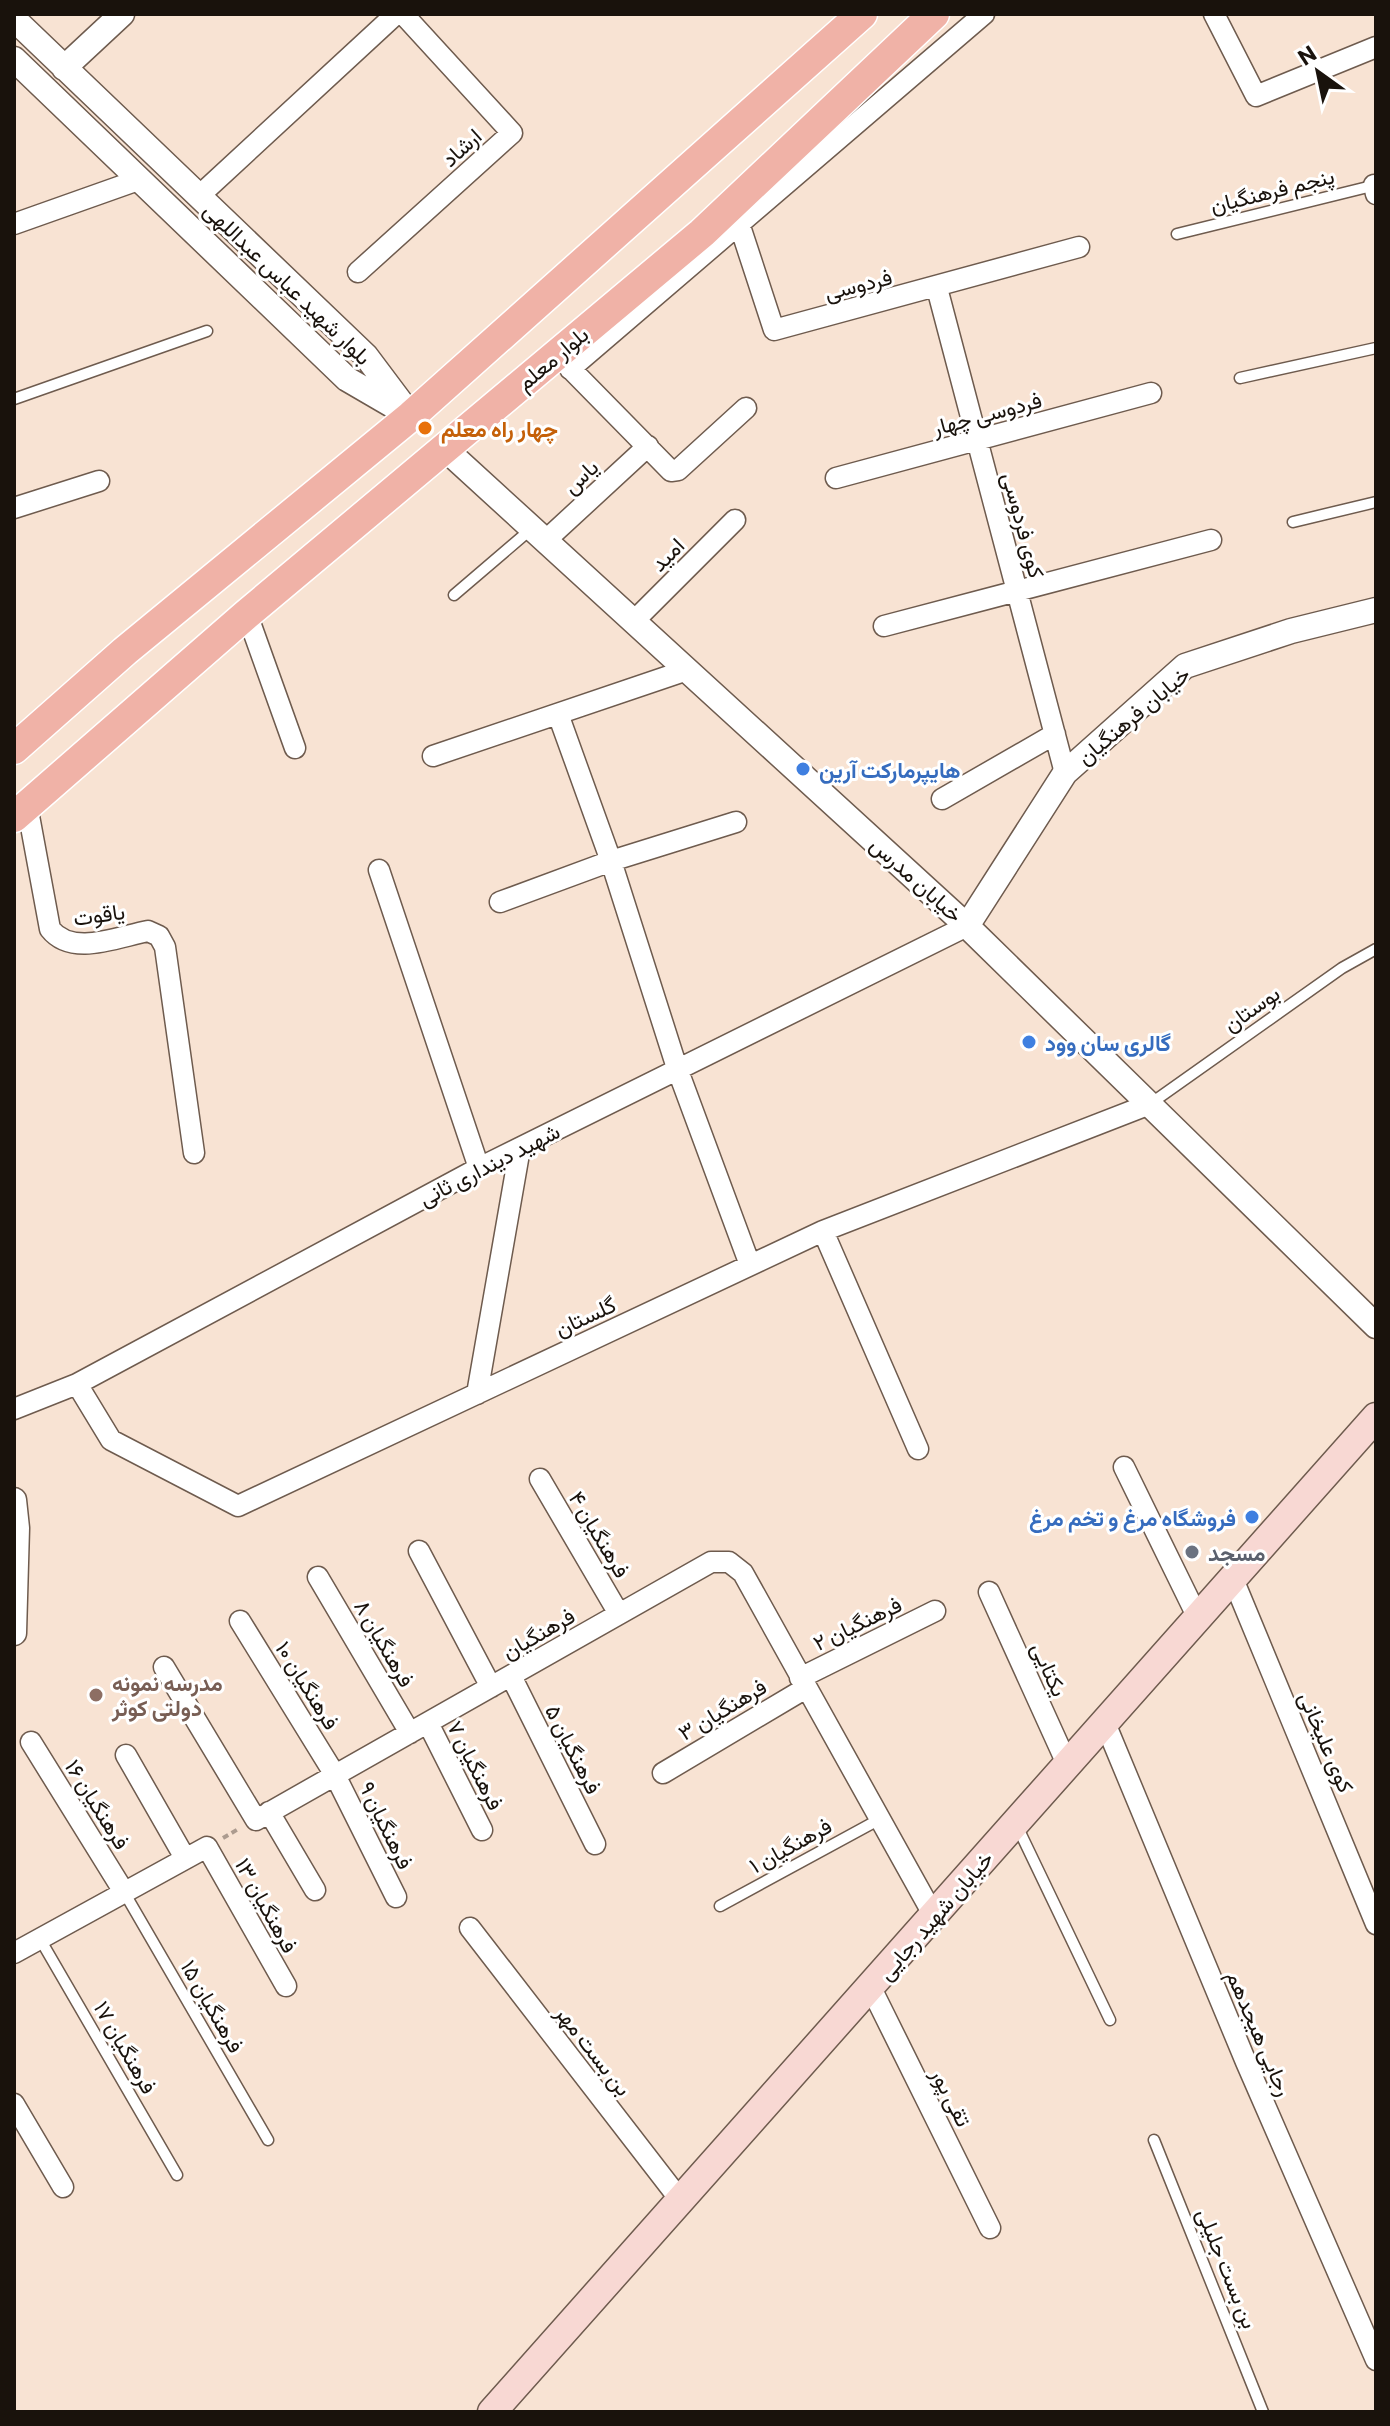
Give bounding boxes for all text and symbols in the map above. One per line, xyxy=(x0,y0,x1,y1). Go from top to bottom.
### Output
north arrow xyxy=(1278,32,1358,112)
text: N xyxy=(1293,39,1321,71)
street label: ارشاد xyxy=(435,122,487,173)
street label: پنجم فرهنگیان xyxy=(1207,162,1337,220)
street label: بلوار شهید عباس عبداللهی xyxy=(198,196,377,371)
street label: فردوسی xyxy=(821,263,895,306)
street label: بلوار معلم xyxy=(511,320,595,397)
street label: فردوسی چهار xyxy=(928,385,1045,443)
place label: چهار راه معلم xyxy=(441,415,558,445)
marker: چهار راه معلم xyxy=(416,419,434,437)
street label: یاس xyxy=(557,453,604,500)
street label: کوی فردوسی xyxy=(996,469,1051,581)
street label: امید xyxy=(645,532,689,576)
street label: خیابان فرهنگیان xyxy=(1071,660,1196,771)
place label: هایپرمارکت آرین xyxy=(819,756,960,786)
marker: هایپرمارکت آرین xyxy=(794,760,812,778)
street label: خیابان مدرس xyxy=(865,830,969,928)
street label: یاقوت xyxy=(72,897,127,932)
street label: بوستان xyxy=(1218,979,1285,1038)
place label: گالری سان وود xyxy=(1045,1029,1171,1057)
marker: گالری سان وود xyxy=(1020,1033,1038,1051)
street label: شهید دینداری ثانی xyxy=(414,1117,564,1212)
street label: گلستان xyxy=(550,1290,620,1342)
street label: فرهنگیان ۴ xyxy=(563,1486,636,1583)
place label: فروشگاه مرغ و تخم مرغ xyxy=(1029,1504,1236,1533)
marker: فروشگاه مرغ و تخم مرغ xyxy=(1243,1508,1261,1526)
place label: مسجد xyxy=(1208,1539,1265,1567)
marker: مسجد xyxy=(1183,1543,1201,1561)
street label: فرهنگیان ۲ xyxy=(808,1590,906,1657)
street label: فرهنگیان ۸ xyxy=(348,1594,421,1692)
street label: فرهنگیان xyxy=(497,1601,580,1665)
street label: فرهنگیان ۱۰ xyxy=(269,1636,346,1735)
street label: یکتایی xyxy=(1025,1638,1074,1701)
place label: مدرسه نمونه دولتی کوثر xyxy=(111,1669,223,1722)
street label: فرهنگیان ۳ xyxy=(673,1672,772,1747)
marker: مدرسه نمونه دولتی کوثر xyxy=(87,1686,105,1704)
street label: کوی علیخانی xyxy=(1293,1687,1360,1797)
street label: فرهنگیان ۵ xyxy=(539,1700,608,1799)
street label: فرهنگیان ۷ xyxy=(441,1716,510,1815)
street label: فرهنگیان ۱۶ xyxy=(59,1754,136,1854)
street label: فرهنگیان ۹ xyxy=(353,1777,420,1874)
street label: فرهنگیان ۱ xyxy=(744,1811,836,1879)
street label: خیابان شهید رجایی xyxy=(872,1845,999,1986)
street label: فرهنگیان ۱۳ xyxy=(229,1853,304,1958)
street label: فرهنگیان ۱۵ xyxy=(175,1955,250,2058)
street label: رجایی هیجدهم xyxy=(1220,1966,1299,2101)
street label: فرهنگیان ۱۷ xyxy=(88,1996,163,2099)
street label: بن بست مهر xyxy=(549,1999,638,2101)
street label: تقی پور xyxy=(924,2062,978,2132)
street label: بن بست جلیلی xyxy=(1191,2204,1264,2332)

